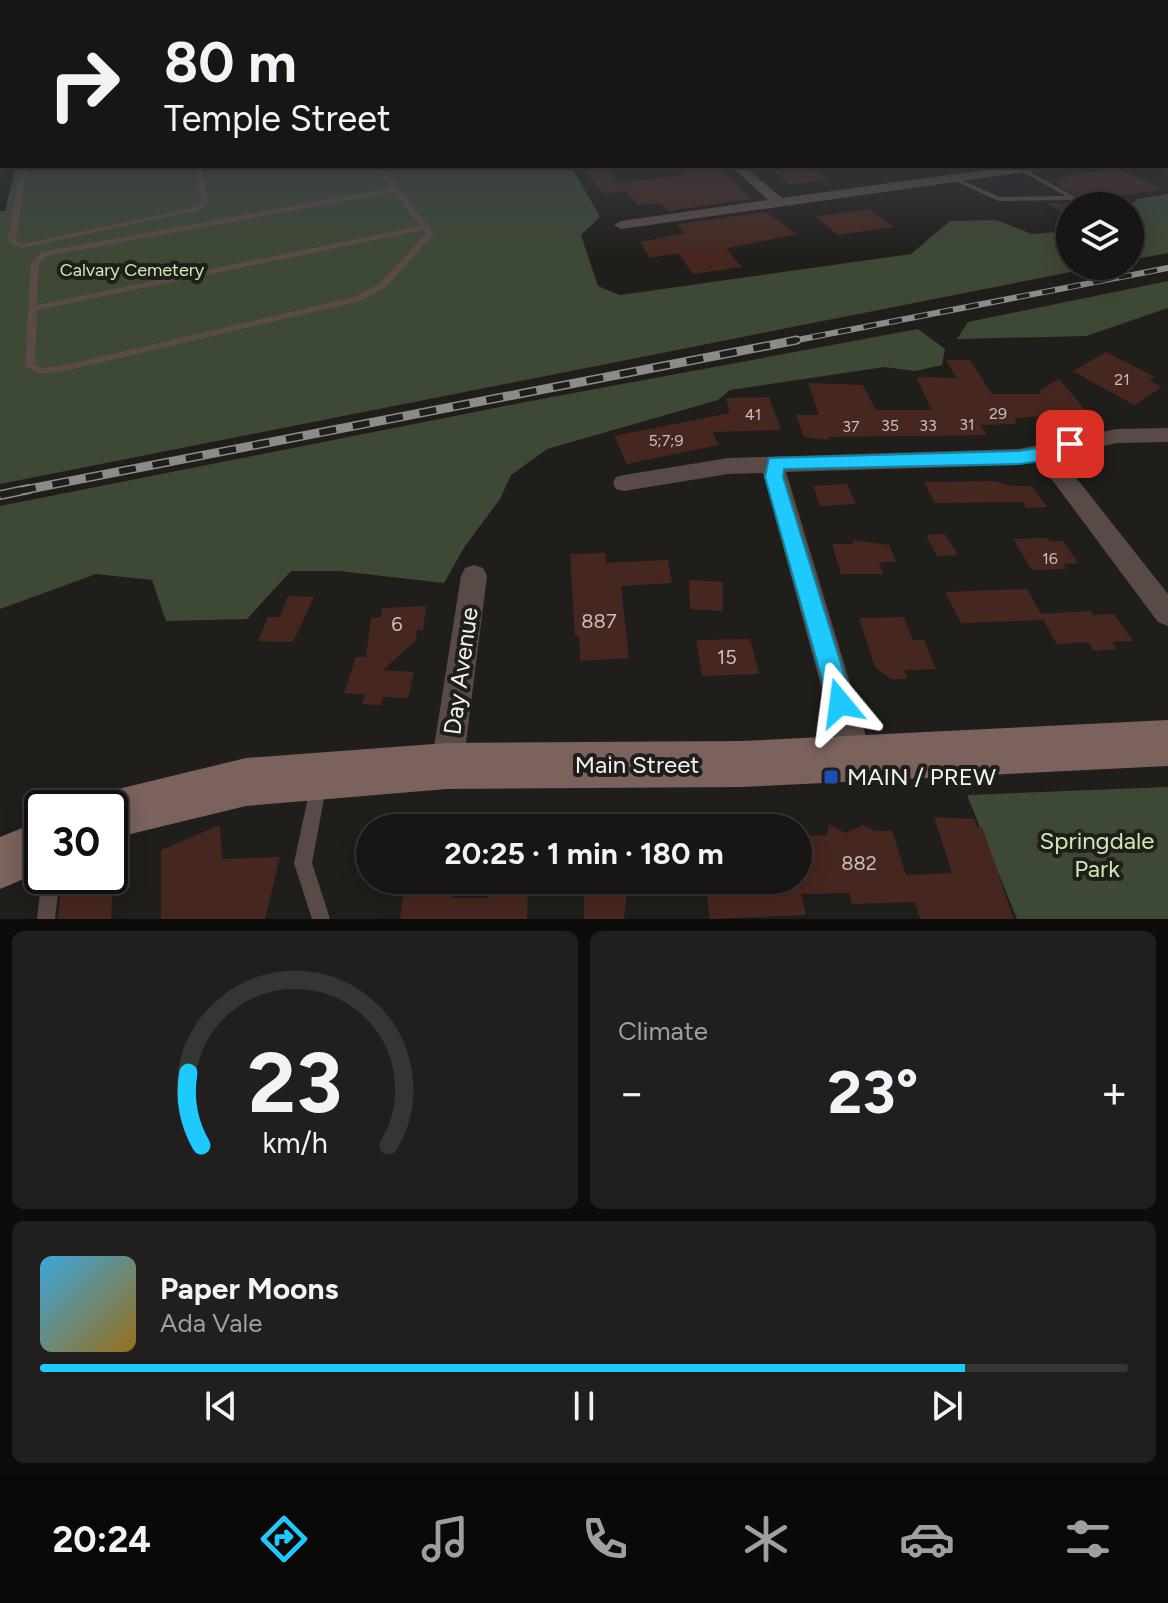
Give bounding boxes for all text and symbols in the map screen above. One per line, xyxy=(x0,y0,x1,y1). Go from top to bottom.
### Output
text: 80 m xyxy=(164,29,297,96)
icon: right xyxy=(32,32,136,136)
text: Temple Street xyxy=(164,97,391,140)
map controls xyxy=(1056,192,1144,280)
button: layers xyxy=(1056,192,1144,280)
park label: Calvary Cemetery xyxy=(60,259,205,281)
house number: 21 xyxy=(1114,370,1130,389)
house number: 29 xyxy=(989,404,1007,423)
house number: 41 xyxy=(745,405,761,424)
pin xyxy=(1036,410,1104,478)
house number: 31 xyxy=(959,415,975,434)
house number: 35 xyxy=(881,416,899,435)
house number: 33 xyxy=(919,416,937,435)
house number: 37 xyxy=(842,417,860,436)
icon: arrive xyxy=(1048,422,1092,466)
house number: 5;7;9 xyxy=(648,431,684,450)
house number: 16 xyxy=(1042,549,1058,568)
street label: Day Avenue xyxy=(437,605,484,736)
house number: 887 xyxy=(581,609,617,633)
house number: 6 xyxy=(391,612,403,636)
house number: 15 xyxy=(717,645,737,669)
position arrow xyxy=(798,661,882,745)
street label: Main Street xyxy=(575,750,699,779)
place label: MAIN / PREW xyxy=(847,762,996,791)
marker: MAIN / PREW xyxy=(822,768,840,786)
speed limit sign: 30 xyxy=(24,790,128,894)
park label: Springdale Park xyxy=(1040,826,1154,883)
text: 20:25 · 1 min · 180 m xyxy=(444,835,724,872)
house number: 882 xyxy=(841,851,877,875)
text: Climate xyxy=(618,1015,708,1047)
text: 23 xyxy=(248,1033,342,1133)
text: 23° xyxy=(828,1056,918,1128)
text: − xyxy=(618,1066,645,1119)
text: + xyxy=(1101,1066,1128,1119)
text: km/h xyxy=(262,1126,328,1160)
text: Paper Moons xyxy=(160,1270,339,1307)
text: Ada Vale xyxy=(160,1307,263,1339)
icon: previous xyxy=(199,1384,243,1428)
icon: pause xyxy=(562,1384,606,1428)
icon: next xyxy=(925,1384,969,1428)
icon: directions xyxy=(256,1511,312,1567)
icon: music xyxy=(417,1511,473,1567)
icon: phone xyxy=(577,1511,633,1567)
icon: climate xyxy=(738,1511,794,1567)
icon: car xyxy=(899,1511,955,1567)
icon: filters xyxy=(1060,1511,1116,1567)
text: 20:24 xyxy=(52,1518,151,1561)

